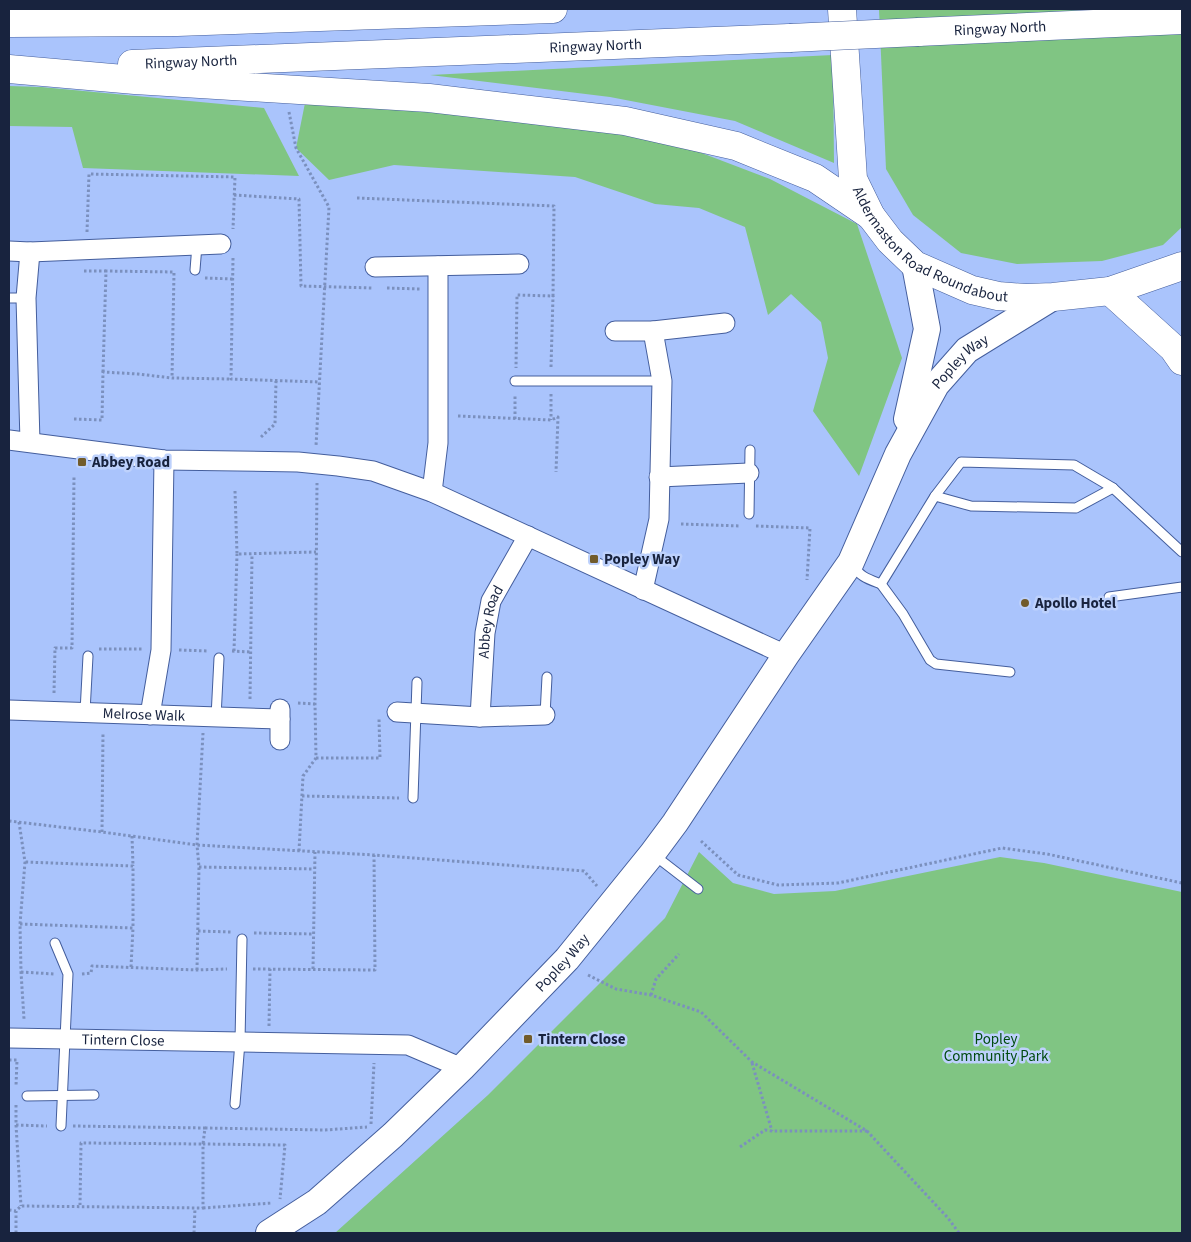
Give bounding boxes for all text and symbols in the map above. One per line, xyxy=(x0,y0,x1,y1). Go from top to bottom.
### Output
street label: Ringway North xyxy=(953,16,1047,41)
street label: Ringway North xyxy=(549,33,642,58)
street label: Ringway North xyxy=(144,49,238,74)
street label: Aldermaston Road Roundabout xyxy=(848,183,1009,307)
street label: Popley Way xyxy=(927,329,992,394)
place label: Abbey Road xyxy=(91,452,170,473)
marker: Abbey Road xyxy=(76,456,88,468)
place label: Popley Way xyxy=(604,549,680,570)
marker: Popley Way xyxy=(588,553,600,565)
street label: Abbey Road xyxy=(473,581,508,659)
place label: Apollo Hotel xyxy=(1034,593,1117,614)
marker: Apollo Hotel xyxy=(1019,597,1031,609)
street label: Melrose Walk xyxy=(102,703,186,726)
street label: Popley Way xyxy=(530,929,594,997)
street label: Tintern Close xyxy=(81,1029,165,1051)
place label: Tintern Close xyxy=(538,1029,626,1050)
park label: Popley Community Park xyxy=(944,1029,1049,1067)
marker: Tintern Close xyxy=(522,1033,534,1045)

